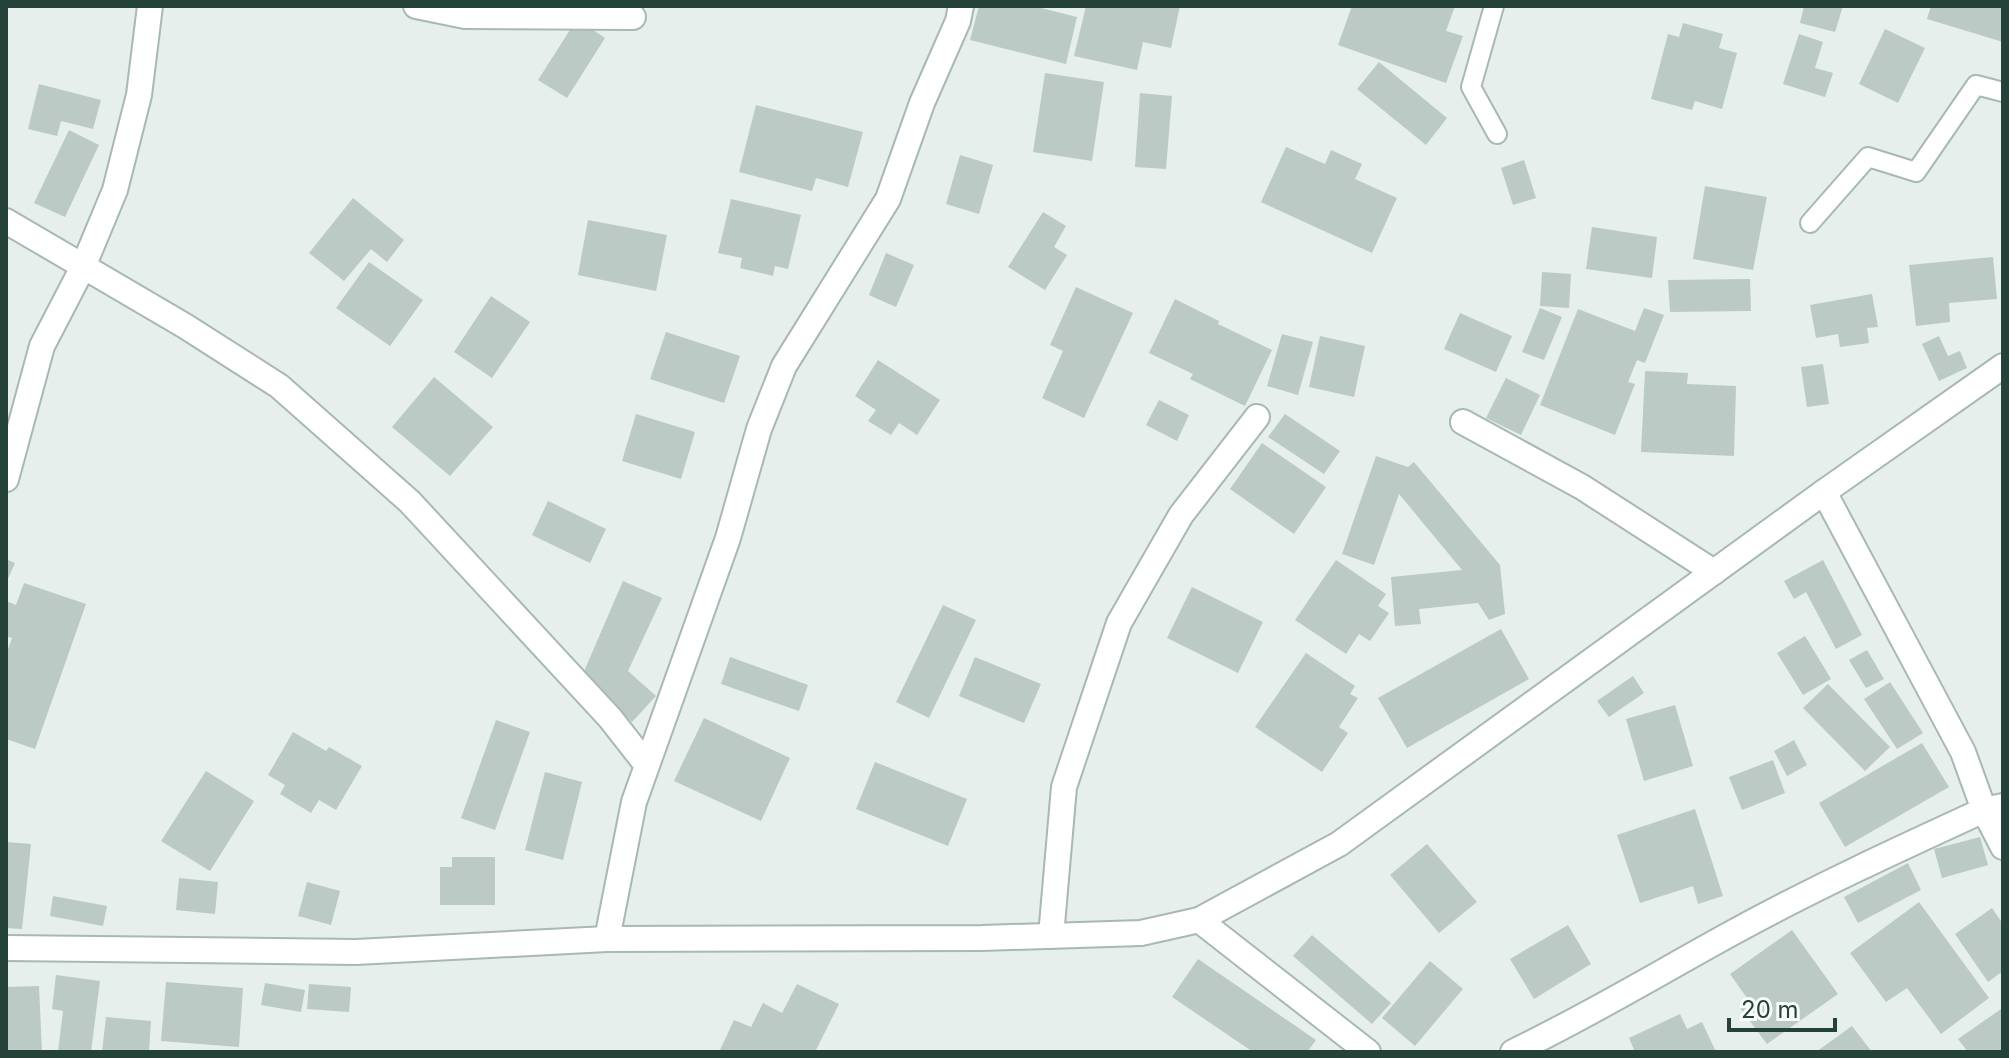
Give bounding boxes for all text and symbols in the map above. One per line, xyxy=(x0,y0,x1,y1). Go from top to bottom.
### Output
scale bar xyxy=(1729,982,1835,1032)
text: 20 m xyxy=(1741,995,1799,1024)

